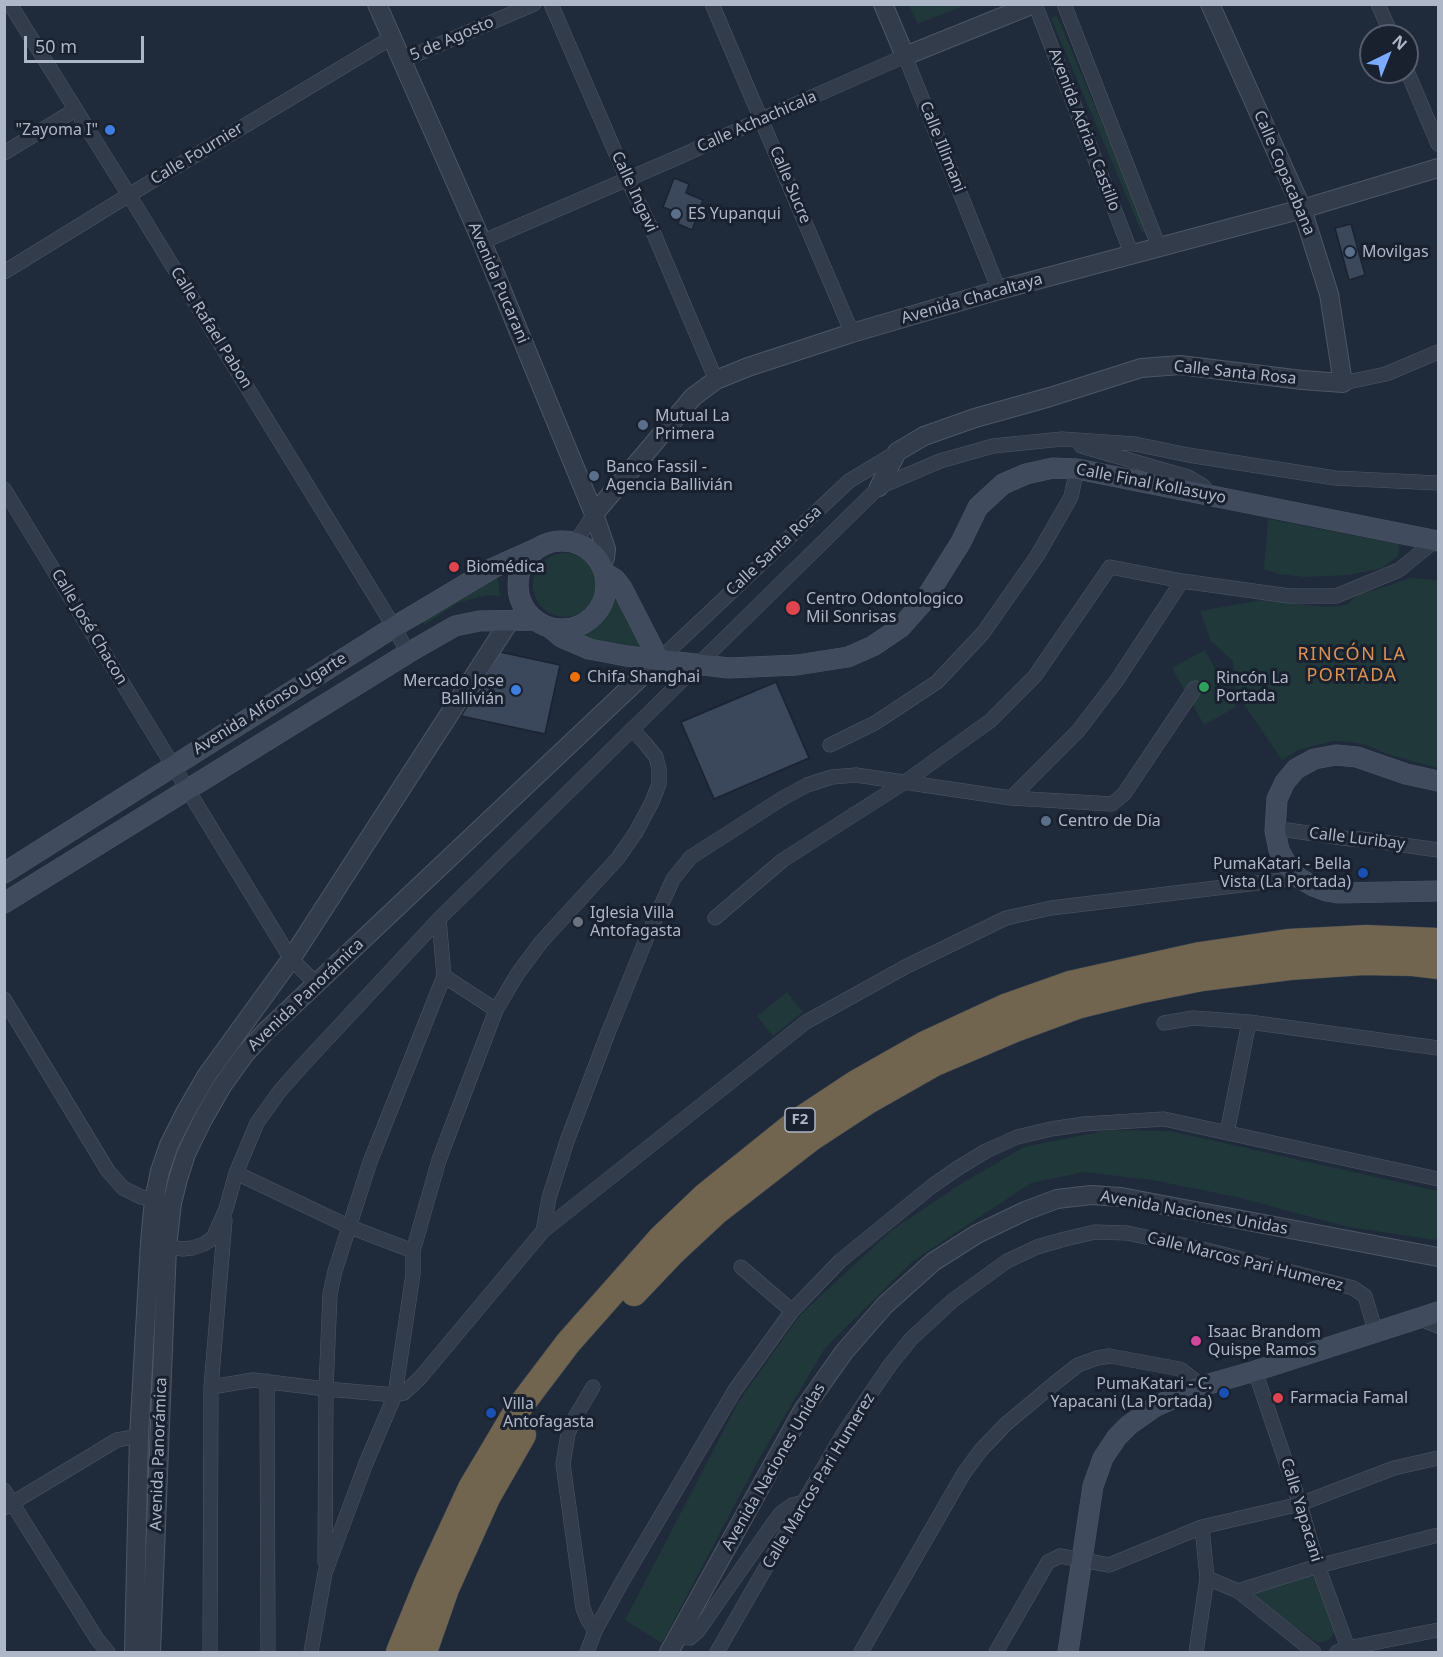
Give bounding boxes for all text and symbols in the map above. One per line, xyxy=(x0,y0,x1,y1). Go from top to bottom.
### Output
street label: 5 de Agosto xyxy=(407,13,497,65)
scale bar xyxy=(27,24,147,62)
north arrow xyxy=(1359,24,1419,84)
text: N xyxy=(1388,30,1412,55)
text: 50 m xyxy=(35,34,77,58)
street label: Avenida Adrian Castillo xyxy=(1044,46,1124,214)
street label: Calle Achachicala xyxy=(694,87,820,157)
street label: Calle Illimani xyxy=(915,99,969,195)
street label: Calle Copacabana xyxy=(1249,108,1319,238)
street label: Calle Fournier xyxy=(147,119,247,189)
place label: "Zayoma I" xyxy=(15,120,98,140)
marker: "Zayoma I" xyxy=(103,123,117,137)
street label: Calle Sucre xyxy=(765,143,815,227)
street label: Calle Ingavi xyxy=(607,149,661,235)
place label: ES Yupanqui xyxy=(688,204,781,224)
marker: ES Yupanqui xyxy=(669,207,683,221)
street label: Avenida Pucarani xyxy=(464,219,532,347)
place label: Movilgas xyxy=(1362,242,1429,262)
marker: Movilgas xyxy=(1343,245,1357,259)
street label: Calle Rafael Pabon xyxy=(166,264,256,392)
street label: Avenida Chacaltaya xyxy=(899,270,1045,328)
street label: Calle Santa Rosa xyxy=(1173,357,1297,389)
place label: Mutual La Primera xyxy=(655,406,730,444)
marker: Mutual La Primera xyxy=(636,418,650,432)
place label: Banco Fassil - Agencia Ballivián xyxy=(606,457,733,495)
street label: Calle Final Kollasuyo xyxy=(1074,460,1228,508)
marker: Banco Fassil - Agencia Ballivián xyxy=(587,469,601,483)
street label: Calle Santa Rosa xyxy=(722,502,826,600)
place label: Biomédica xyxy=(466,557,545,577)
marker: Biomédica xyxy=(447,560,461,574)
street label: Calle José Chacon xyxy=(47,566,131,688)
place label: Centro Odontologico Mil Sonrisas xyxy=(806,589,963,627)
marker: Centro Odontologico Mil Sonrisas xyxy=(784,599,802,617)
district label: RINCÓN LA PORTADA xyxy=(1298,644,1406,686)
street label: Avenida Alfonso Ugarte xyxy=(190,649,350,759)
place label: Chifa Shanghai xyxy=(587,667,700,687)
place label: Rincón La Portada xyxy=(1216,668,1289,706)
marker: Chifa Shanghai xyxy=(568,670,582,684)
place label: Mercado Jose Ballivián xyxy=(403,671,504,709)
marker: Rincón La Portada xyxy=(1197,680,1211,694)
marker: Mercado Jose Ballivián xyxy=(509,683,523,697)
place label: Centro de Día xyxy=(1058,811,1161,831)
marker: Centro de Día xyxy=(1039,814,1053,828)
street label: Calle Luribay xyxy=(1308,824,1406,854)
place label: PumaKatari - Bella Vista (La Portada) xyxy=(1213,854,1351,892)
marker: PumaKatari - Bella Vista (La Portada) xyxy=(1356,866,1370,880)
place label: Iglesia Villa Antofagasta xyxy=(590,903,681,941)
marker: Iglesia Villa Antofagasta xyxy=(571,915,585,929)
street label: Avenida Panorámica xyxy=(244,935,368,1055)
road number: F2 xyxy=(785,1108,815,1132)
street label: Avenida Naciones Unidas xyxy=(1099,1187,1289,1239)
street label: Calle Marcos Pari Humerez xyxy=(1145,1228,1345,1296)
place label: Isaac Brandom Quispe Ramos xyxy=(1208,1322,1321,1360)
marker: Isaac Brandom Quispe Ramos xyxy=(1189,1334,1203,1348)
place label: PumaKatari - C. Yapacani (La Portada) xyxy=(1050,1374,1212,1412)
street label: Avenida Panorámica xyxy=(147,1377,171,1531)
street label: Avenida Naciones Unidas xyxy=(718,1380,830,1554)
marker: PumaKatari - C. Yapacani (La Portada) xyxy=(1217,1386,1231,1400)
place label: Farmacia Famal xyxy=(1290,1388,1408,1408)
street label: Calle Marcos Pari Humerez xyxy=(759,1390,879,1572)
marker: Farmacia Famal xyxy=(1271,1391,1285,1405)
place label: Villa Antofagasta xyxy=(503,1394,594,1432)
marker: Villa Antofagasta xyxy=(484,1406,498,1420)
street label: Calle Yapacani xyxy=(1276,1456,1326,1564)

